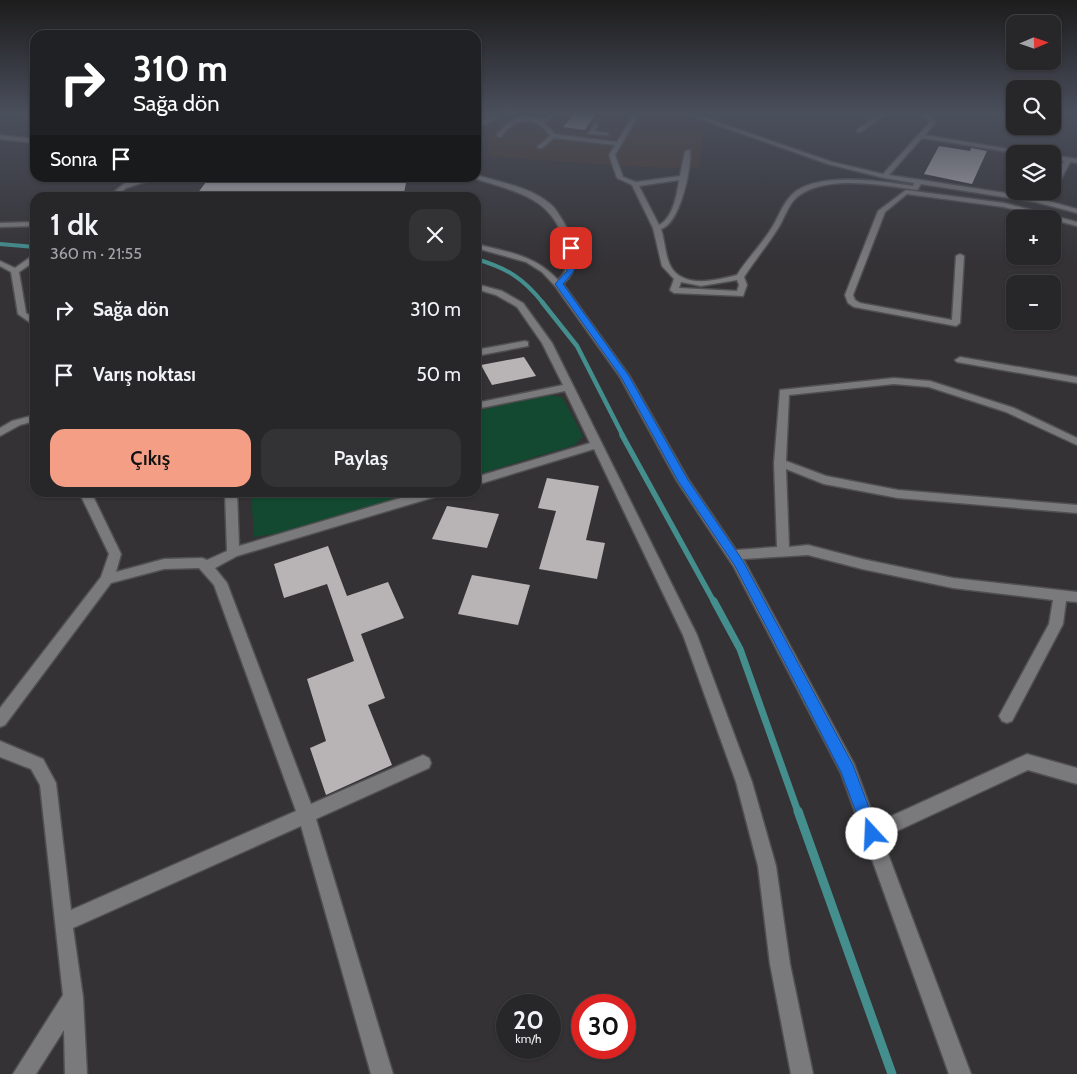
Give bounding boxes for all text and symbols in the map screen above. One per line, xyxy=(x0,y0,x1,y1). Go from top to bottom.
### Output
north arrow xyxy=(1006,15,1061,70)
map controls xyxy=(1006,15,1061,330)
text: 310 m xyxy=(133,47,228,90)
icon: right xyxy=(50,50,115,115)
button: search xyxy=(1006,80,1061,135)
text: Sağa dön xyxy=(133,90,219,117)
icon: arrive xyxy=(107,145,135,173)
button: layers xyxy=(1006,145,1061,200)
text: Sonra xyxy=(50,148,97,171)
text: 1 dk xyxy=(50,206,98,243)
button: close xyxy=(409,209,461,261)
button: + xyxy=(1006,210,1061,265)
pin xyxy=(550,227,592,269)
icon: arrive xyxy=(557,234,585,262)
text: 360 m · 21:55 xyxy=(50,244,142,263)
button: − xyxy=(1006,275,1061,330)
icon: right xyxy=(50,296,78,324)
text: Sağa dön xyxy=(93,298,169,321)
text: 310 m xyxy=(410,298,461,321)
icon: arrive xyxy=(50,361,78,389)
text: Varış noktası xyxy=(93,363,196,386)
text: 50 m xyxy=(417,363,461,386)
button: Çıkış xyxy=(50,429,251,487)
button: Paylaş xyxy=(261,429,461,487)
position arrow xyxy=(845,807,897,859)
speed limit sign: 30 xyxy=(571,994,636,1059)
text: 20 xyxy=(513,1005,544,1035)
text: km/h xyxy=(515,1031,542,1046)

